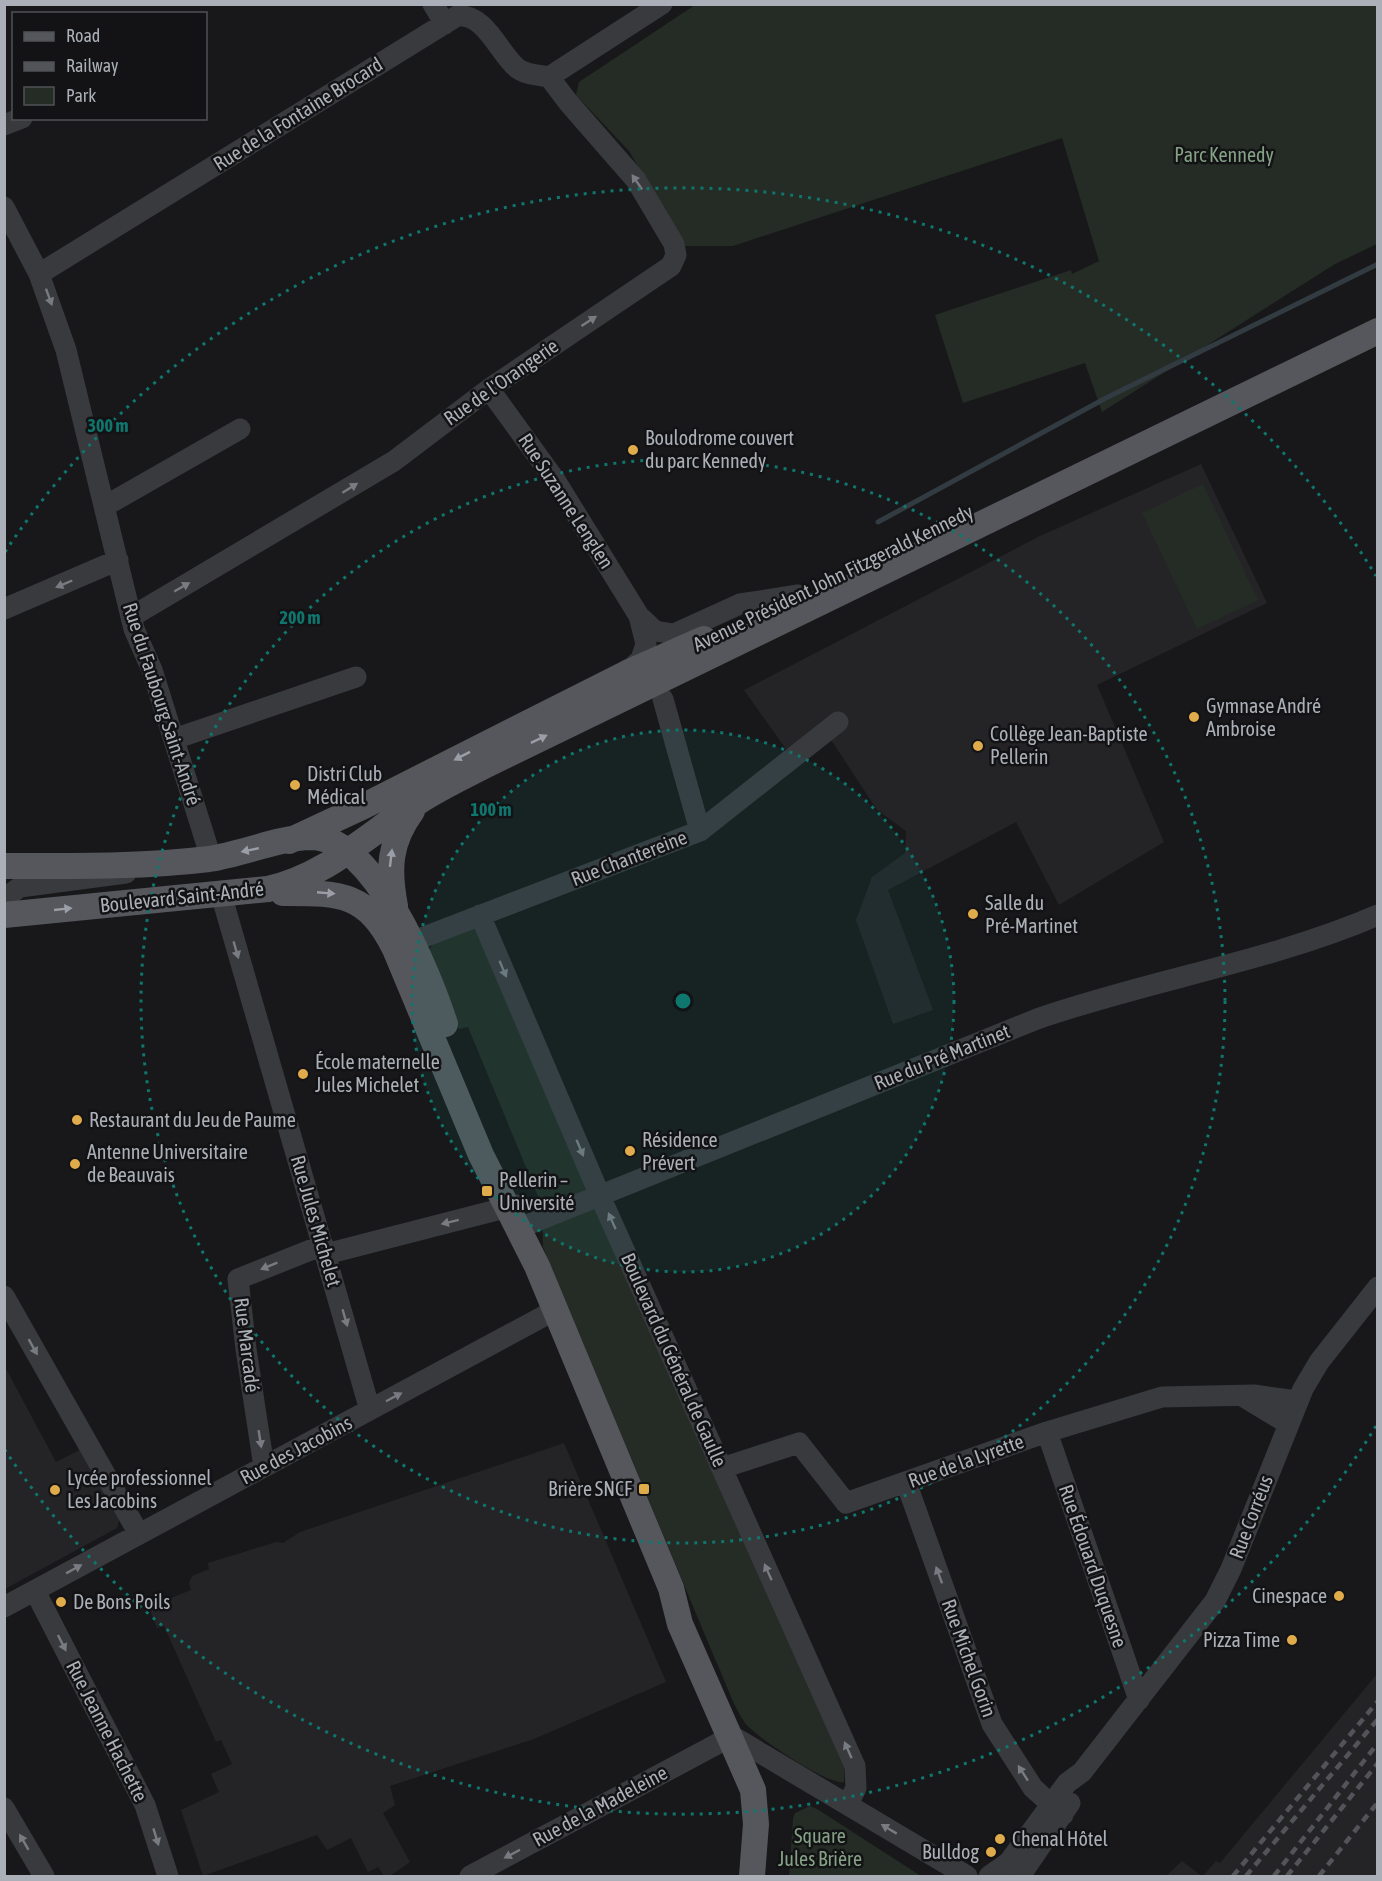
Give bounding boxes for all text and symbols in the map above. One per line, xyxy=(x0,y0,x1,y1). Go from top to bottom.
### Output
legend xyxy=(12,12,207,120)
text: Road xyxy=(66,25,100,46)
street label: Rue de la Fontaine Brocard xyxy=(209,52,386,175)
text: Railway xyxy=(66,55,118,76)
text: Park xyxy=(66,85,96,106)
park label: Parc Kennedy xyxy=(1174,143,1274,166)
one-way arrow xyxy=(631,173,642,190)
one-way arrow xyxy=(44,289,54,307)
one-way arrow xyxy=(581,315,597,327)
street label: Rue de l'Orangerie xyxy=(439,334,562,430)
text: 300 m xyxy=(88,415,128,436)
place label: Boulodrome couvert du parc Kennedy xyxy=(645,426,794,472)
street label: Rue Suzanne Lenglen xyxy=(514,429,619,573)
marker: Boulodrome couvert du parc Kennedy xyxy=(626,443,640,457)
one-way arrow xyxy=(342,483,358,494)
street label: Avenue Président John Fitzgerald Kennedy xyxy=(689,500,977,656)
one-way arrow xyxy=(55,579,73,589)
one-way arrow xyxy=(174,582,191,592)
street label: Rue du Faubourg Saint-André xyxy=(119,600,206,808)
text: 200 m xyxy=(280,607,320,628)
place label: Gymnase André Ambroise xyxy=(1206,694,1321,740)
marker: Gymnase André Ambroise xyxy=(1187,710,1201,724)
place label: Collège Jean-Baptiste Pellerin xyxy=(990,722,1148,768)
one-way arrow xyxy=(530,734,547,744)
marker: Collège Jean-Baptiste Pellerin xyxy=(971,739,985,753)
one-way arrow xyxy=(453,751,470,761)
place label: Distri Club Médical xyxy=(307,762,382,808)
marker: Distri Club Médical xyxy=(288,778,302,792)
text: 100 m xyxy=(471,799,511,820)
street label: Rue Chantereine xyxy=(568,825,690,890)
one-way arrow xyxy=(241,845,259,855)
one-way arrow xyxy=(387,848,396,867)
street label: Boulevard Saint-André xyxy=(99,876,265,917)
one-way arrow xyxy=(317,888,336,898)
place label: Salle du Pré-Martinet xyxy=(985,891,1078,937)
one-way arrow xyxy=(53,905,72,914)
marker: Salle du Pré-Martinet xyxy=(966,907,980,921)
one-way arrow xyxy=(232,941,241,959)
one-way arrow xyxy=(499,960,508,978)
centre of rings xyxy=(673,991,693,1011)
street label: Rue du Pré Martinet xyxy=(871,1019,1013,1094)
place label: École maternelle Jules Michelet xyxy=(315,1050,440,1096)
marker: École maternelle Jules Michelet xyxy=(296,1067,310,1081)
place label: Restaurant du Jeu de Paume xyxy=(89,1108,296,1131)
marker: Restaurant du Jeu de Paume xyxy=(70,1113,84,1127)
place label: Résidence Prévert xyxy=(642,1128,717,1174)
place label: Antenne Universitaire de Beauvais xyxy=(87,1140,248,1186)
one-way arrow xyxy=(575,1140,585,1158)
marker: Résidence Prévert xyxy=(623,1144,637,1158)
street label: Rue Jules Michelet xyxy=(287,1152,346,1289)
marker: Antenne Universitaire de Beauvais xyxy=(68,1157,82,1171)
place label: Pellerin – Université xyxy=(499,1168,574,1214)
marker: Pellerin – Université xyxy=(480,1184,494,1198)
one-way arrow xyxy=(607,1213,616,1230)
one-way arrow xyxy=(441,1218,459,1228)
street label: Boulevard du Général de Gaulle xyxy=(617,1249,732,1470)
one-way arrow xyxy=(260,1262,278,1271)
street label: Rue Marcadé xyxy=(230,1296,265,1394)
one-way arrow xyxy=(341,1309,350,1327)
one-way arrow xyxy=(28,1339,38,1356)
one-way arrow xyxy=(386,1392,403,1402)
street label: Rue des Jacobins xyxy=(236,1410,356,1489)
street label: Rue de la Lyrette xyxy=(905,1429,1027,1492)
one-way arrow xyxy=(255,1430,264,1449)
place label: Lycée professionnel Les Jacobins xyxy=(67,1466,212,1512)
street label: Rue Corréus xyxy=(1224,1472,1277,1562)
place label: Brière SNCF xyxy=(548,1477,632,1500)
street label: Rue Édouard Duquesne xyxy=(1055,1481,1132,1650)
marker: Brière SNCF xyxy=(637,1482,651,1496)
marker: Lycée professionnel Les Jacobins xyxy=(48,1483,62,1497)
one-way arrow xyxy=(764,1563,773,1580)
one-way arrow xyxy=(66,1564,83,1574)
one-way arrow xyxy=(933,1566,943,1584)
place label: Cinespace xyxy=(1252,1584,1327,1607)
marker: Cinespace xyxy=(1332,1589,1346,1603)
place label: De Bons Poils xyxy=(73,1590,170,1613)
marker: De Bons Poils xyxy=(54,1595,68,1609)
street label: Rue Michel Gorin xyxy=(937,1596,1001,1720)
place label: Pizza Time xyxy=(1203,1628,1280,1651)
marker: Pizza Time xyxy=(1285,1633,1299,1647)
one-way arrow xyxy=(57,1634,67,1651)
street label: Rue Jeanne Hachette xyxy=(62,1657,153,1805)
one-way arrow xyxy=(843,1740,853,1758)
street label: Rue de la Madeleine xyxy=(529,1760,671,1851)
one-way arrow xyxy=(1018,1765,1029,1781)
one-way arrow xyxy=(881,1823,897,1834)
park label: Square Jules Brière xyxy=(778,1824,862,1870)
place label: Chenal Hôtel xyxy=(1012,1827,1108,1850)
one-way arrow xyxy=(151,1828,161,1846)
marker: Chenal Hôtel xyxy=(993,1832,1007,1846)
one-way arrow xyxy=(19,1833,29,1850)
place label: Bulldog xyxy=(922,1840,979,1863)
marker: Bulldog xyxy=(984,1845,998,1859)
one-way arrow xyxy=(503,1849,520,1859)

